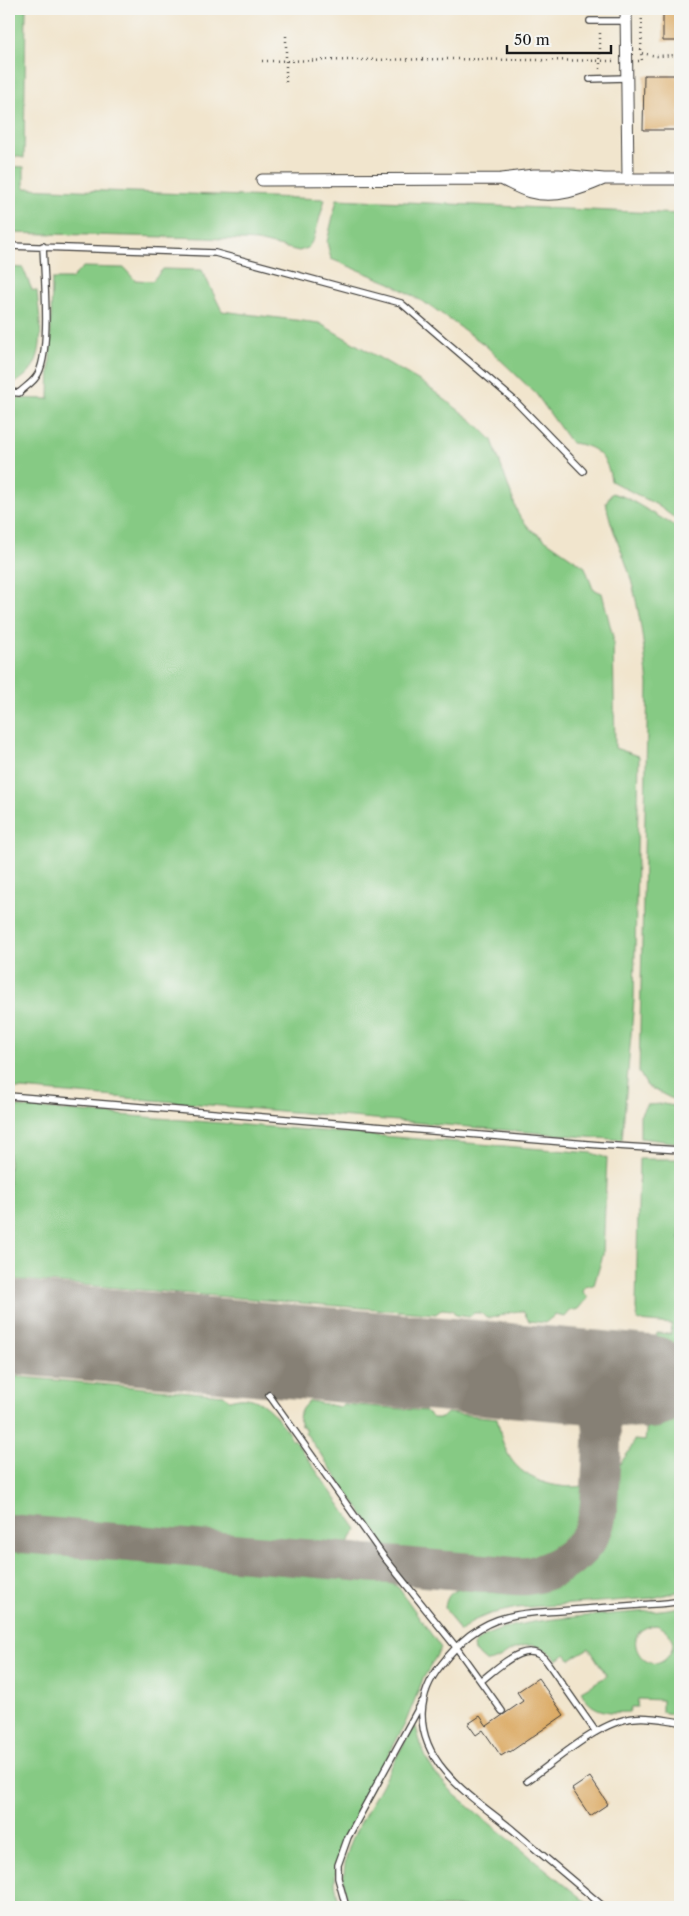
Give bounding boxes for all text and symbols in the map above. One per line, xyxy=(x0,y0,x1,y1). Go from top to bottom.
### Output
scale bar xyxy=(507,22,610,54)
text: 50 m xyxy=(514,30,550,49)

